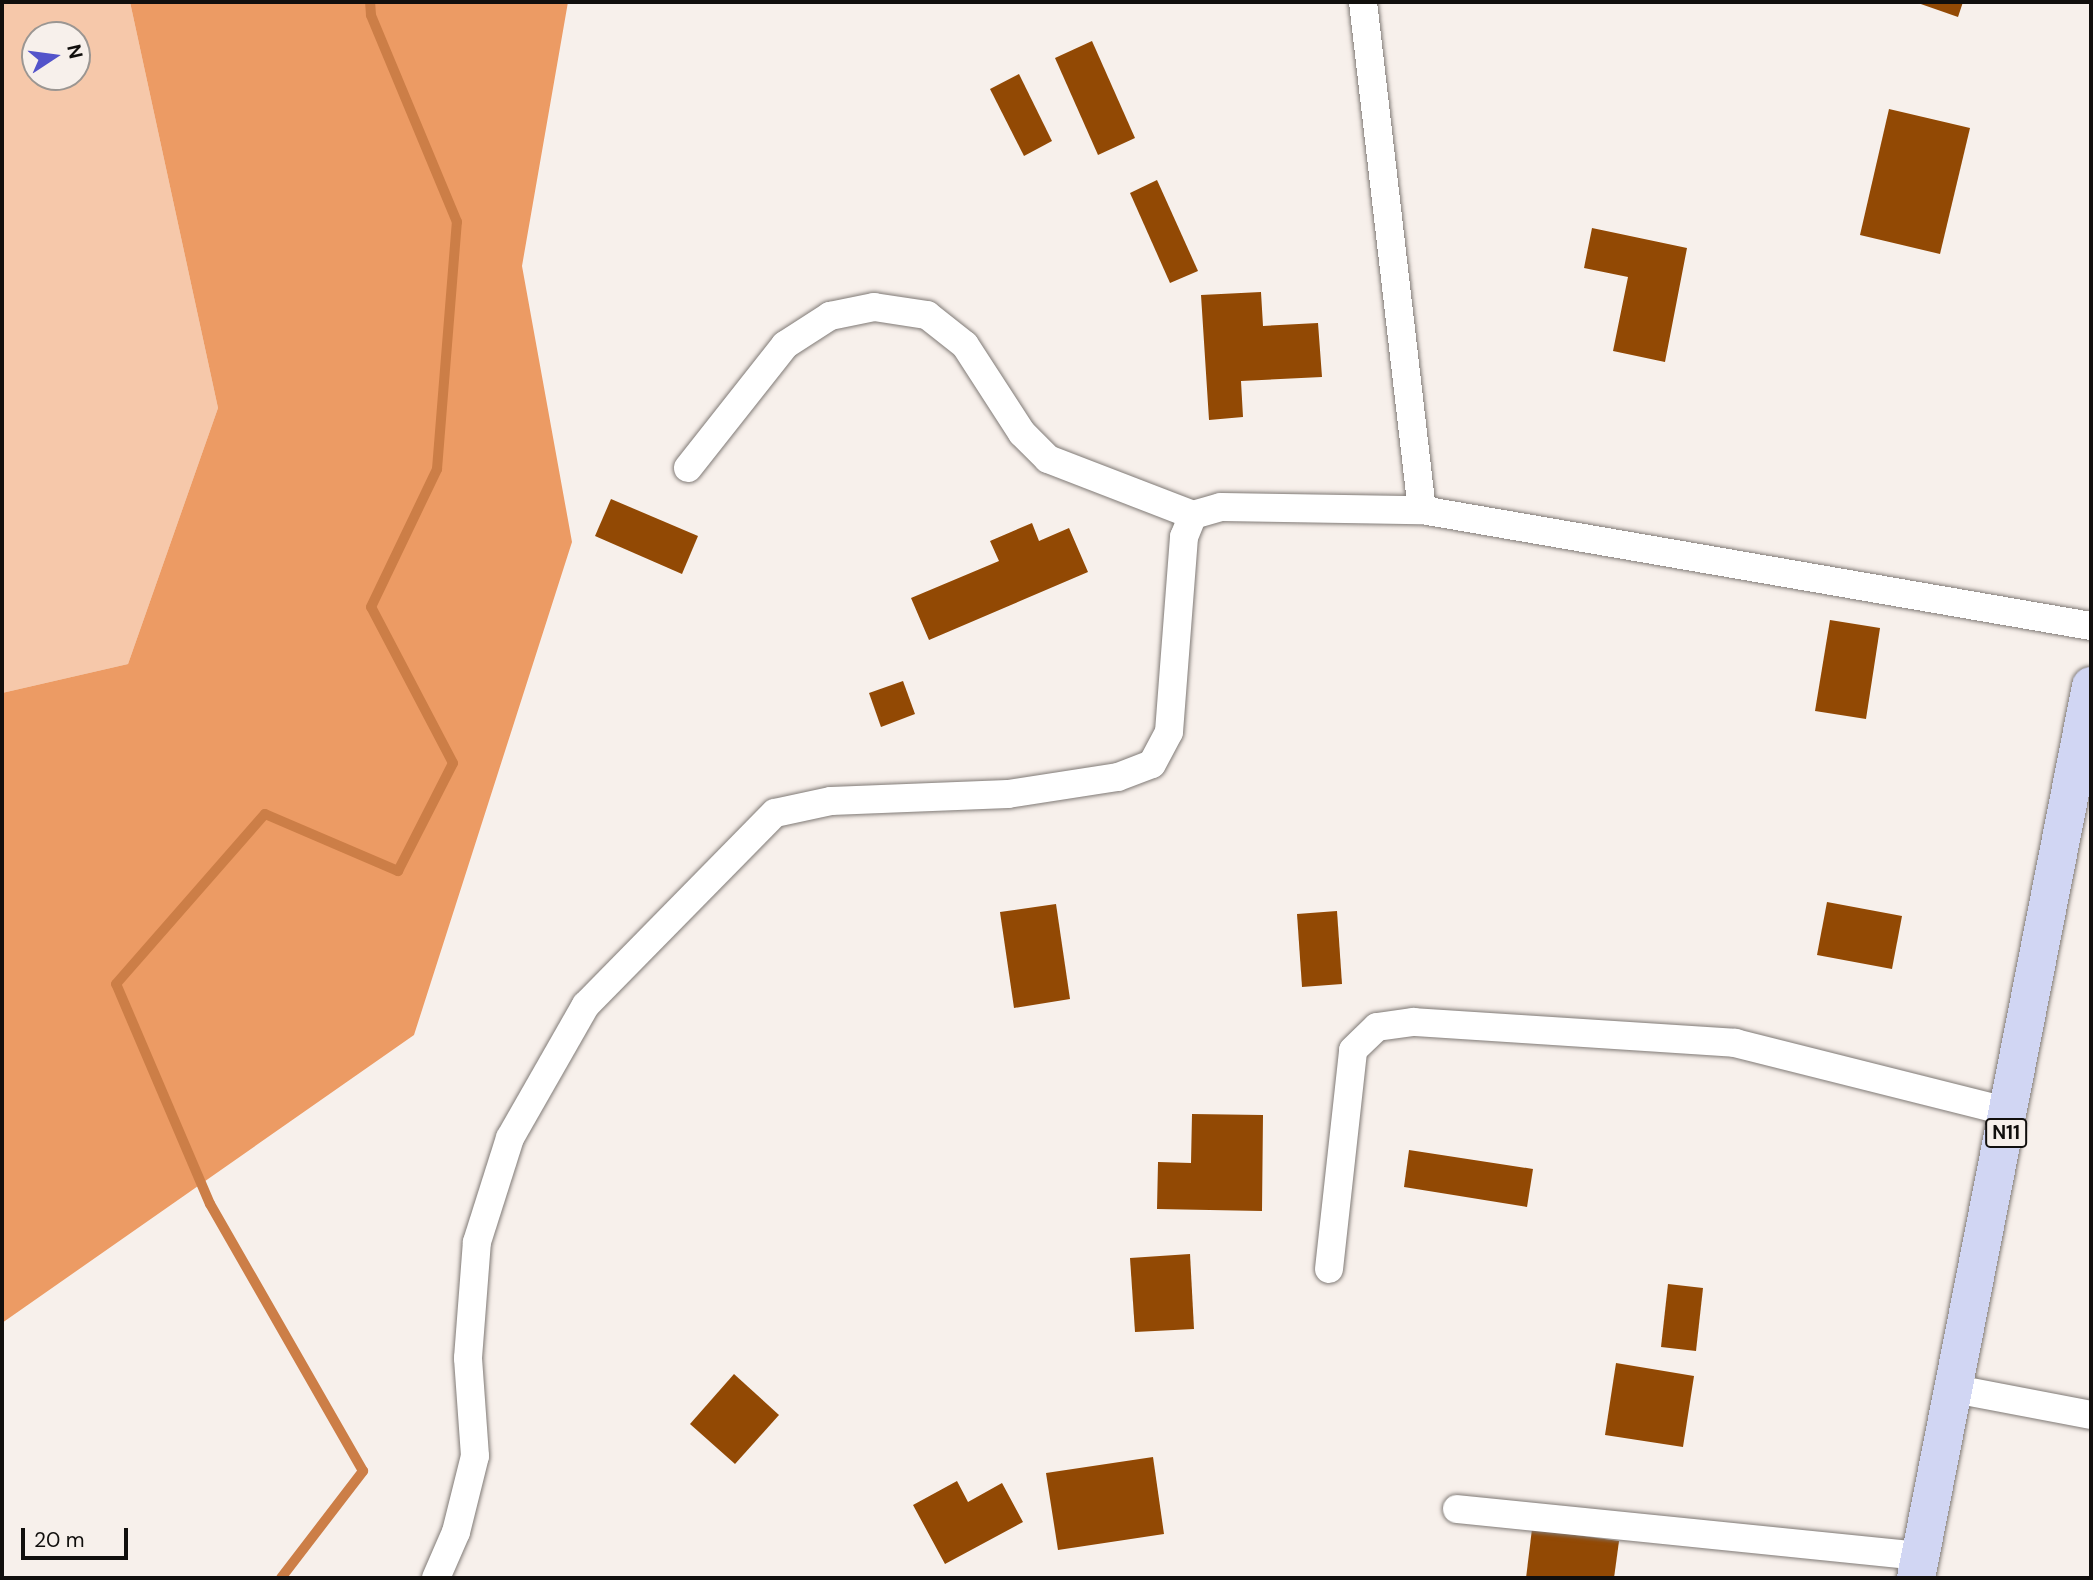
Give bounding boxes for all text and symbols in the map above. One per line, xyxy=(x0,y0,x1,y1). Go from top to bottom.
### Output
north arrow xyxy=(21,21,91,91)
text: N xyxy=(61,42,89,61)
road number: N11 xyxy=(1985,1118,2027,1148)
scale bar xyxy=(24,1514,131,1558)
text: 20 m xyxy=(34,1526,85,1554)

